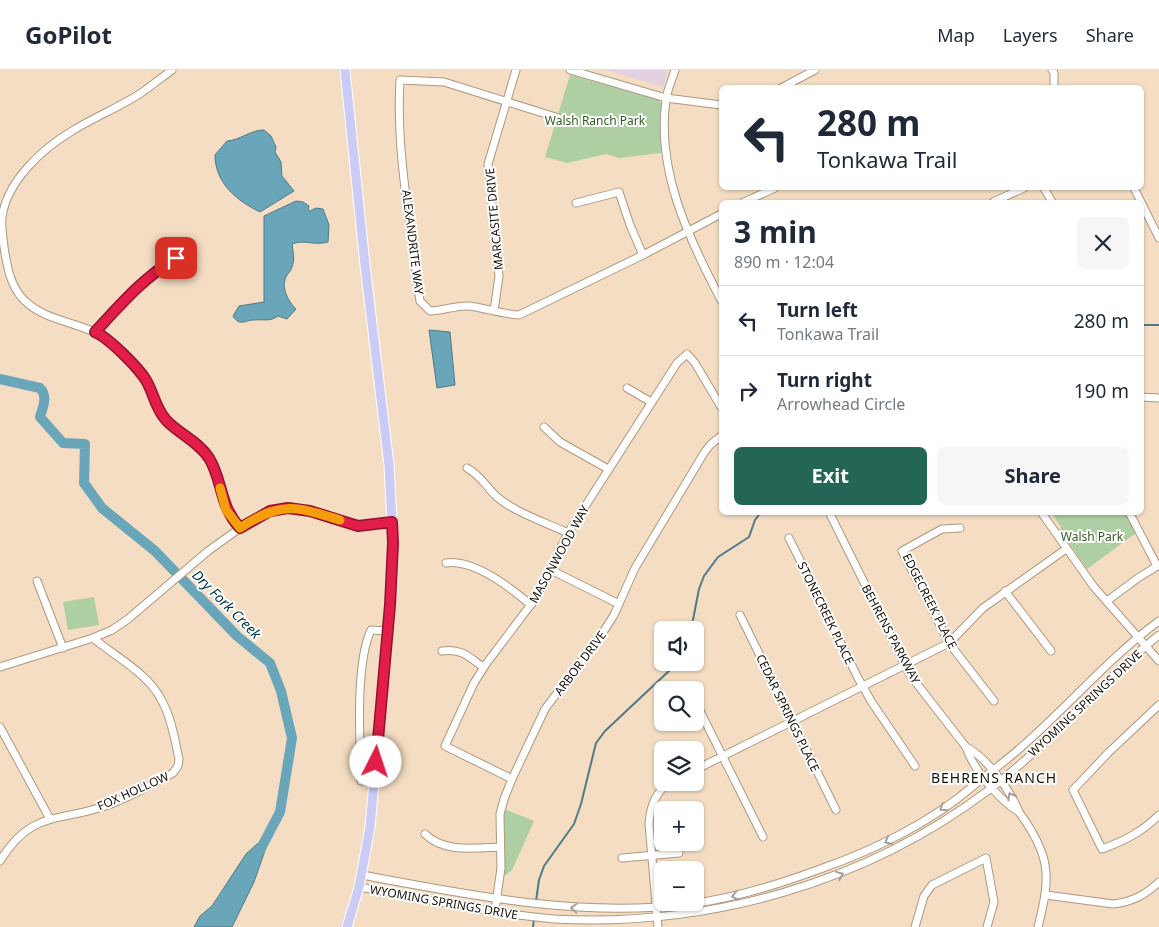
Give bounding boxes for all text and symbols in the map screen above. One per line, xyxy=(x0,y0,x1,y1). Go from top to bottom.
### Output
text: GoPilot xyxy=(25,18,112,51)
text: Map xyxy=(937,23,975,47)
text: Layers xyxy=(1003,23,1058,47)
text: Share xyxy=(1086,23,1134,47)
text: 280 m xyxy=(817,99,920,146)
icon: left xyxy=(734,105,799,170)
park label: Walsh Ranch Park xyxy=(545,112,646,129)
text: Tonkawa Trail xyxy=(817,144,958,174)
street label: MARCASITE DRIVE xyxy=(481,167,507,271)
street label: ALEXANDRITE WAY xyxy=(398,189,428,296)
text: 3 min xyxy=(734,211,817,252)
button: close xyxy=(1077,217,1129,269)
pin xyxy=(155,237,197,279)
icon: arrive xyxy=(162,244,190,272)
text: 890 m · 12:04 xyxy=(734,251,834,273)
text: Turn left xyxy=(777,297,858,323)
icon: left xyxy=(734,307,762,335)
text: 280 m xyxy=(1074,308,1129,334)
text: Tonkawa Trail xyxy=(777,323,879,345)
text: Turn right xyxy=(777,367,872,393)
icon: right xyxy=(734,377,762,405)
text: 190 m xyxy=(1074,378,1129,404)
text: Arrowhead Circle xyxy=(777,393,905,415)
button: Exit xyxy=(734,447,927,505)
button: Share xyxy=(937,447,1129,505)
street label: MASONWOOD WAY xyxy=(525,502,593,606)
park label: Walsh Park xyxy=(1061,528,1124,545)
street label: EDGECREEK PLACE xyxy=(899,550,961,652)
street label: STONECREEK PLACE xyxy=(794,559,858,667)
water label: Dry Fork Creek xyxy=(188,565,266,643)
street label: BEHRENS PARKWAY xyxy=(858,581,924,687)
map controls xyxy=(654,621,704,911)
button: sound xyxy=(654,621,704,671)
street label: ARBOR DRIVE xyxy=(550,627,610,699)
street label: WYOMING SPRINGS DRIVE xyxy=(1024,646,1146,760)
street label: CEDAR SPRINGS PLACE xyxy=(752,651,824,775)
button: search xyxy=(654,681,704,731)
position arrow xyxy=(349,735,401,787)
button: layers xyxy=(654,741,704,791)
street label: FOX HOLLOW xyxy=(95,768,171,814)
district label: BEHRENS RANCH xyxy=(931,768,1057,787)
one-way arrow xyxy=(1008,793,1018,802)
button: + xyxy=(654,801,704,851)
one-way arrow xyxy=(939,801,948,811)
one-way arrow xyxy=(884,834,893,844)
button: − xyxy=(654,861,704,911)
one-way arrow xyxy=(835,871,844,882)
street label: WYOMING SPRINGS DRIVE xyxy=(369,881,519,923)
one-way arrow xyxy=(731,890,740,901)
one-way arrow xyxy=(569,902,577,913)

